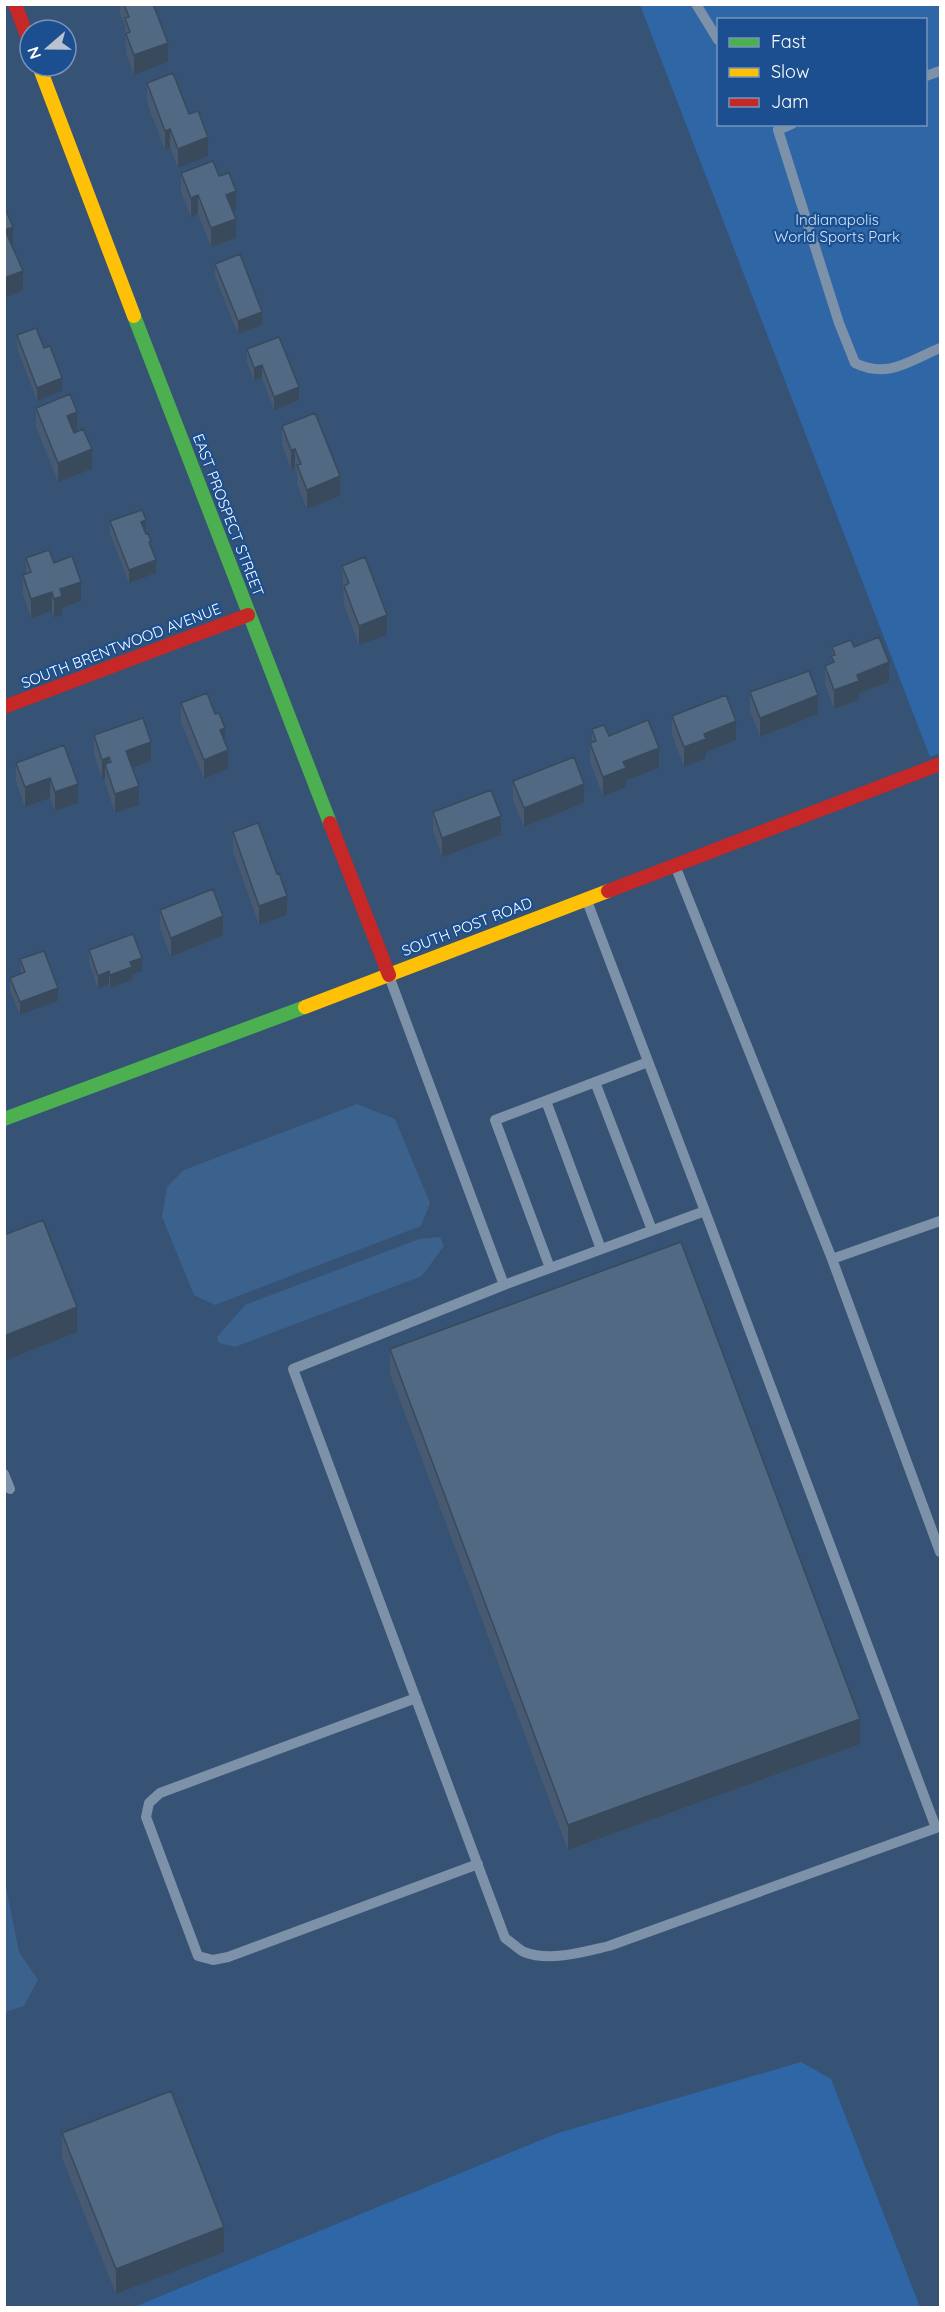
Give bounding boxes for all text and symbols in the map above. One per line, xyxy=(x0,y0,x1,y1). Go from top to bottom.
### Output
north arrow xyxy=(18,18,78,78)
legend xyxy=(717,18,927,126)
text: Fast xyxy=(771,30,806,53)
text: N xyxy=(22,44,45,62)
text: Slow xyxy=(771,60,809,83)
text: Jam xyxy=(771,90,809,113)
park label: Indianapolis World Sports Park xyxy=(774,210,900,246)
street label: EAST PROSPECT STREET xyxy=(189,431,268,599)
street label: SOUTH BRENTWOOD AVENUE xyxy=(18,599,223,692)
street label: SOUTH POST ROAD xyxy=(399,893,535,960)

